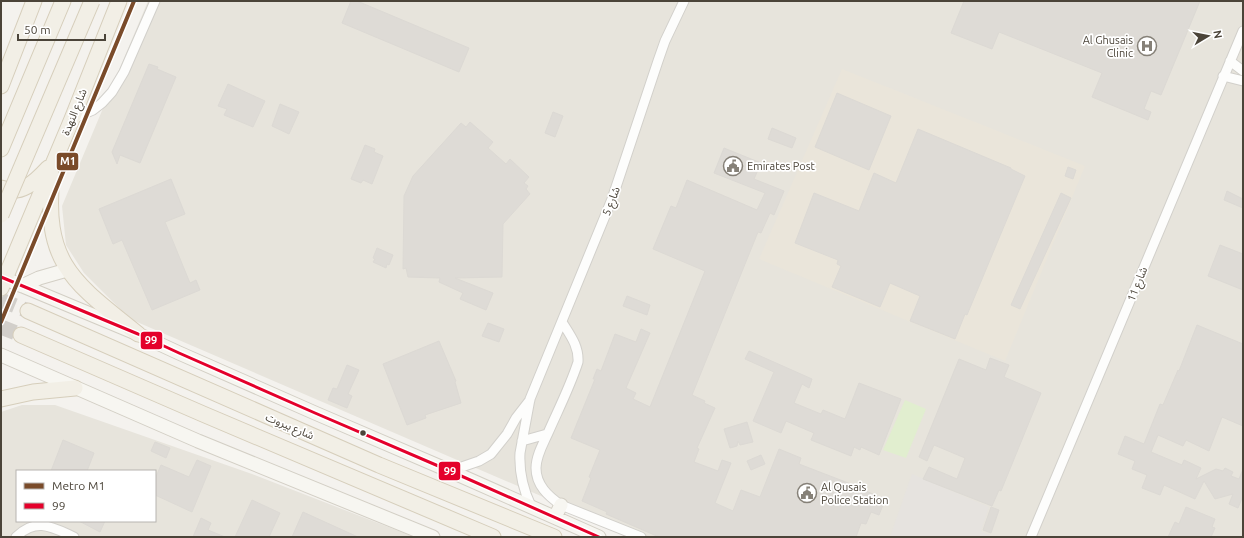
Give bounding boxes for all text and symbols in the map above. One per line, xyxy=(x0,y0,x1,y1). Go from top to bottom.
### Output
scale bar xyxy=(18,16,105,42)
north arrow xyxy=(1188,16,1228,56)
text: 50 m xyxy=(24,23,51,36)
text: N xyxy=(1211,29,1224,39)
place label: Al Ghusais Clinic xyxy=(1083,34,1133,59)
hospital icon: Al Ghusais Clinic xyxy=(1136,35,1158,57)
street label: شارع النهدة xyxy=(59,87,91,138)
line badge: M1 xyxy=(56,152,79,171)
text: M1 xyxy=(60,155,76,167)
public building icon: Emirates Post xyxy=(722,155,744,177)
place label: Emirates Post xyxy=(747,160,815,172)
street label: شارع 5 xyxy=(600,184,624,218)
street label: شارع 11 xyxy=(1125,265,1151,304)
line badge: 99 xyxy=(140,331,163,350)
text: 99 xyxy=(145,334,157,346)
street label: شارع بيروت xyxy=(263,410,316,444)
unlabelled marker xyxy=(358,428,368,438)
line badge: 99 xyxy=(438,461,461,481)
text: 99 xyxy=(444,465,456,477)
legend xyxy=(16,470,156,522)
text: Metro M1 xyxy=(52,479,105,492)
place label: Al Qusais Police Station xyxy=(821,481,889,506)
public building icon: Al Qusais Police Station xyxy=(796,482,818,504)
text: 99 xyxy=(52,499,66,512)

